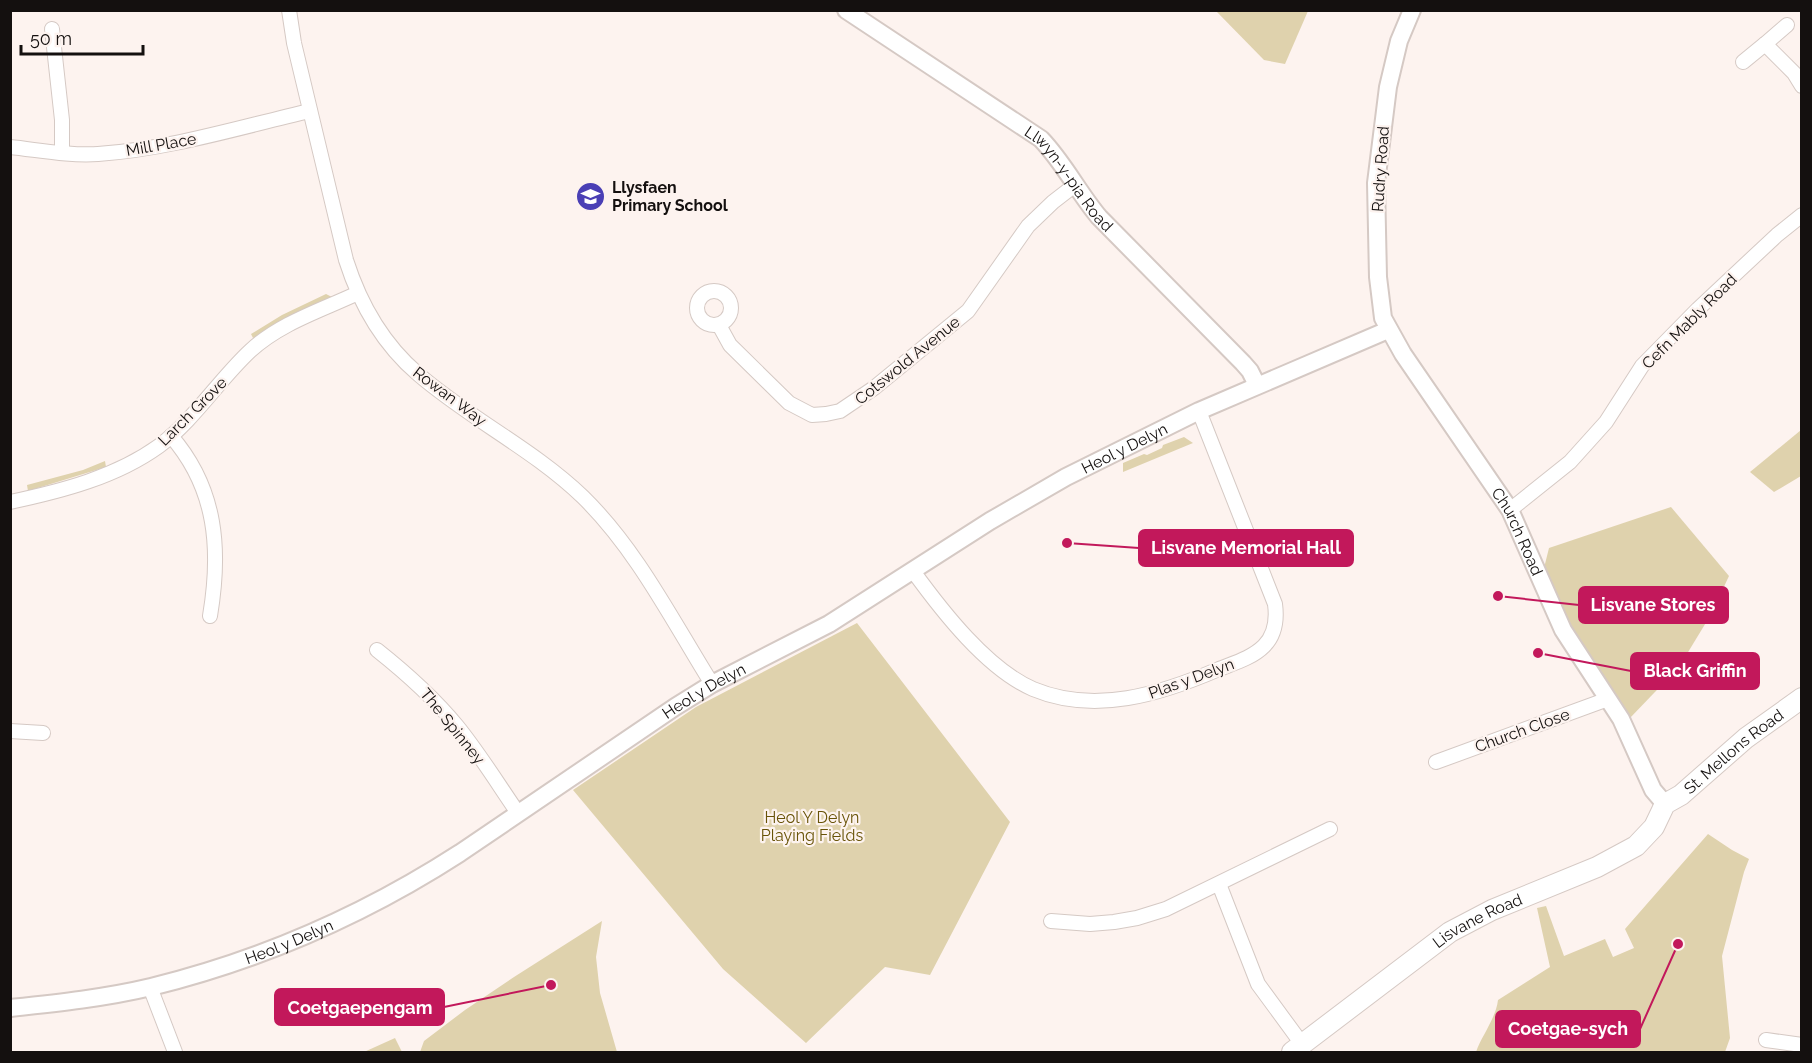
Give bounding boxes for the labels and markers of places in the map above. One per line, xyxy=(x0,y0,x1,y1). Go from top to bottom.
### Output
place label: Llysfaen Primary School xyxy=(612,178,729,215)
school or university icon: Llysfaen Primary School xyxy=(575,180,607,212)
callout: Lisvane Memorial Hall xyxy=(1139,530,1353,566)
callout: Lisvane Stores xyxy=(1579,587,1728,623)
callout: Black Griffin xyxy=(1631,653,1759,689)
callout: Coetgaepengam xyxy=(275,989,444,1025)
callout: Coetgae-sych xyxy=(1496,1011,1640,1047)

